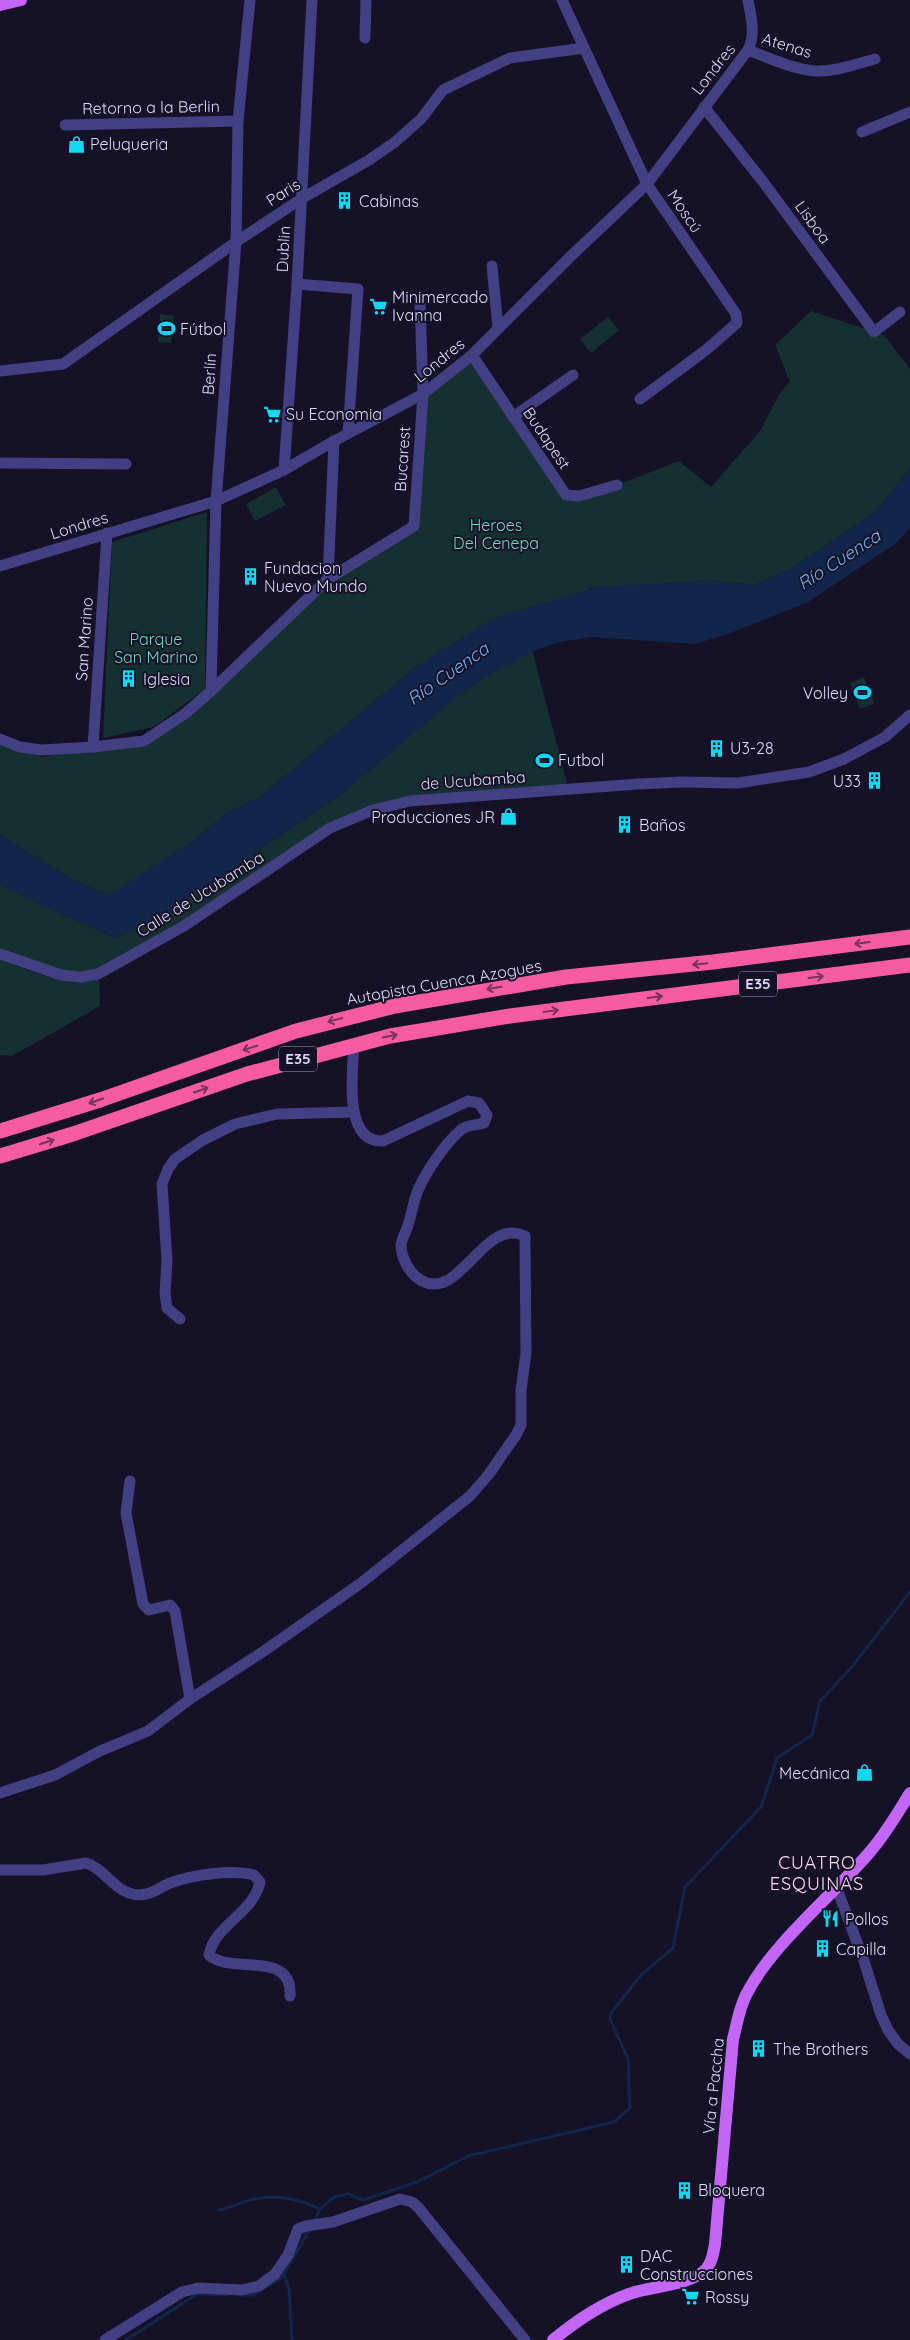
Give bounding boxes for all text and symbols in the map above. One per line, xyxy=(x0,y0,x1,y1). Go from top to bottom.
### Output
street label: Atenas xyxy=(760,28,814,62)
street label: Londres xyxy=(687,39,739,99)
street label: Retorno a la Berlin xyxy=(82,96,220,118)
shop icon: Peluqueria xyxy=(66,134,86,154)
place label: Peluqueria xyxy=(90,134,168,154)
street label: Paris xyxy=(262,174,304,210)
street label: Moscú xyxy=(663,186,707,236)
building icon: Cabinas xyxy=(335,191,355,211)
place label: Cabinas xyxy=(359,191,419,211)
street label: Lisboa xyxy=(791,197,835,247)
street label: Dublin xyxy=(272,225,294,273)
place label: Minimercado Ivanna xyxy=(392,287,488,325)
supermarket icon: Minimercado Ivanna xyxy=(368,296,388,316)
sports icon: Fútbol xyxy=(156,319,176,339)
place label: Fútbol xyxy=(180,319,226,339)
street label: Londres xyxy=(410,334,468,386)
street label: Berlín xyxy=(198,352,220,396)
street label: Budapest xyxy=(519,403,575,473)
supermarket icon: Su Economia xyxy=(262,404,282,424)
place label: Su Economia xyxy=(286,404,382,424)
street label: Bucarest xyxy=(390,426,414,492)
street label: Londres xyxy=(48,507,110,543)
park label: Heroes Del Cenepa xyxy=(453,515,539,553)
water label: Río Cuenca xyxy=(793,524,886,595)
place label: Fundacion Nuevo Mundo xyxy=(264,558,367,596)
building icon: Fundacion Nuevo Mundo xyxy=(240,567,260,587)
street label: San Marino xyxy=(71,597,97,681)
park label: Parque San Marino xyxy=(114,629,198,667)
water label: Río Cuenca xyxy=(402,636,494,710)
building icon: Iglesia xyxy=(119,669,139,689)
place label: Iglesia xyxy=(143,669,190,689)
place label: Volley xyxy=(803,683,848,703)
sports icon: Volley xyxy=(852,683,872,703)
building icon: U3-28 xyxy=(706,738,726,758)
place label: U3-28 xyxy=(730,738,774,758)
sports icon: Futbol xyxy=(534,750,554,770)
place label: Futbol xyxy=(558,750,604,770)
street label: de Ucubamba xyxy=(420,766,526,794)
place label: U33 xyxy=(833,771,861,791)
building icon: U33 xyxy=(865,771,885,791)
place label: Producciones JR xyxy=(371,807,495,827)
shop icon: Producciones JR xyxy=(499,807,519,827)
building icon: Baños xyxy=(615,815,635,835)
place label: Baños xyxy=(639,815,686,835)
street label: Calle de Ucubamba xyxy=(133,847,267,941)
one-way arrow xyxy=(854,938,870,948)
street label: Autopista Cuenca Azogues xyxy=(345,955,543,1009)
one-way arrow xyxy=(693,959,709,969)
road number: E35 xyxy=(739,972,777,996)
one-way arrow xyxy=(808,972,824,982)
one-way arrow xyxy=(486,984,502,994)
one-way arrow xyxy=(647,992,663,1002)
one-way arrow xyxy=(542,1005,558,1015)
one-way arrow xyxy=(327,1016,343,1026)
one-way arrow xyxy=(382,1031,398,1040)
one-way arrow xyxy=(243,1044,258,1053)
road number: E35 xyxy=(279,1046,317,1072)
one-way arrow xyxy=(192,1085,208,1094)
one-way arrow xyxy=(89,1097,105,1106)
one-way arrow xyxy=(38,1137,54,1147)
place label: Mecánica xyxy=(779,1763,850,1783)
shop icon: Mecánica xyxy=(854,1763,874,1783)
district label: CUATRO ESQUINAS xyxy=(770,1851,864,1895)
restaurant icon: Pollos xyxy=(821,1909,841,1929)
place label: Pollos xyxy=(845,1909,888,1929)
building icon: Capilla xyxy=(812,1939,832,1959)
place label: Capilla xyxy=(836,1939,886,1959)
street label: Vía a Paccha xyxy=(698,2037,728,2135)
building icon: The Brothers xyxy=(749,2039,769,2059)
place label: The Brothers xyxy=(773,2039,868,2059)
building icon: Bloquera xyxy=(674,2180,694,2200)
place label: Bloquera xyxy=(698,2180,765,2200)
place label: DAC Construcciones xyxy=(640,2246,753,2284)
building icon: DAC Construcciones xyxy=(616,2255,636,2275)
supermarket icon: Rossy xyxy=(681,2287,701,2307)
place label: Rossy xyxy=(705,2287,749,2307)

